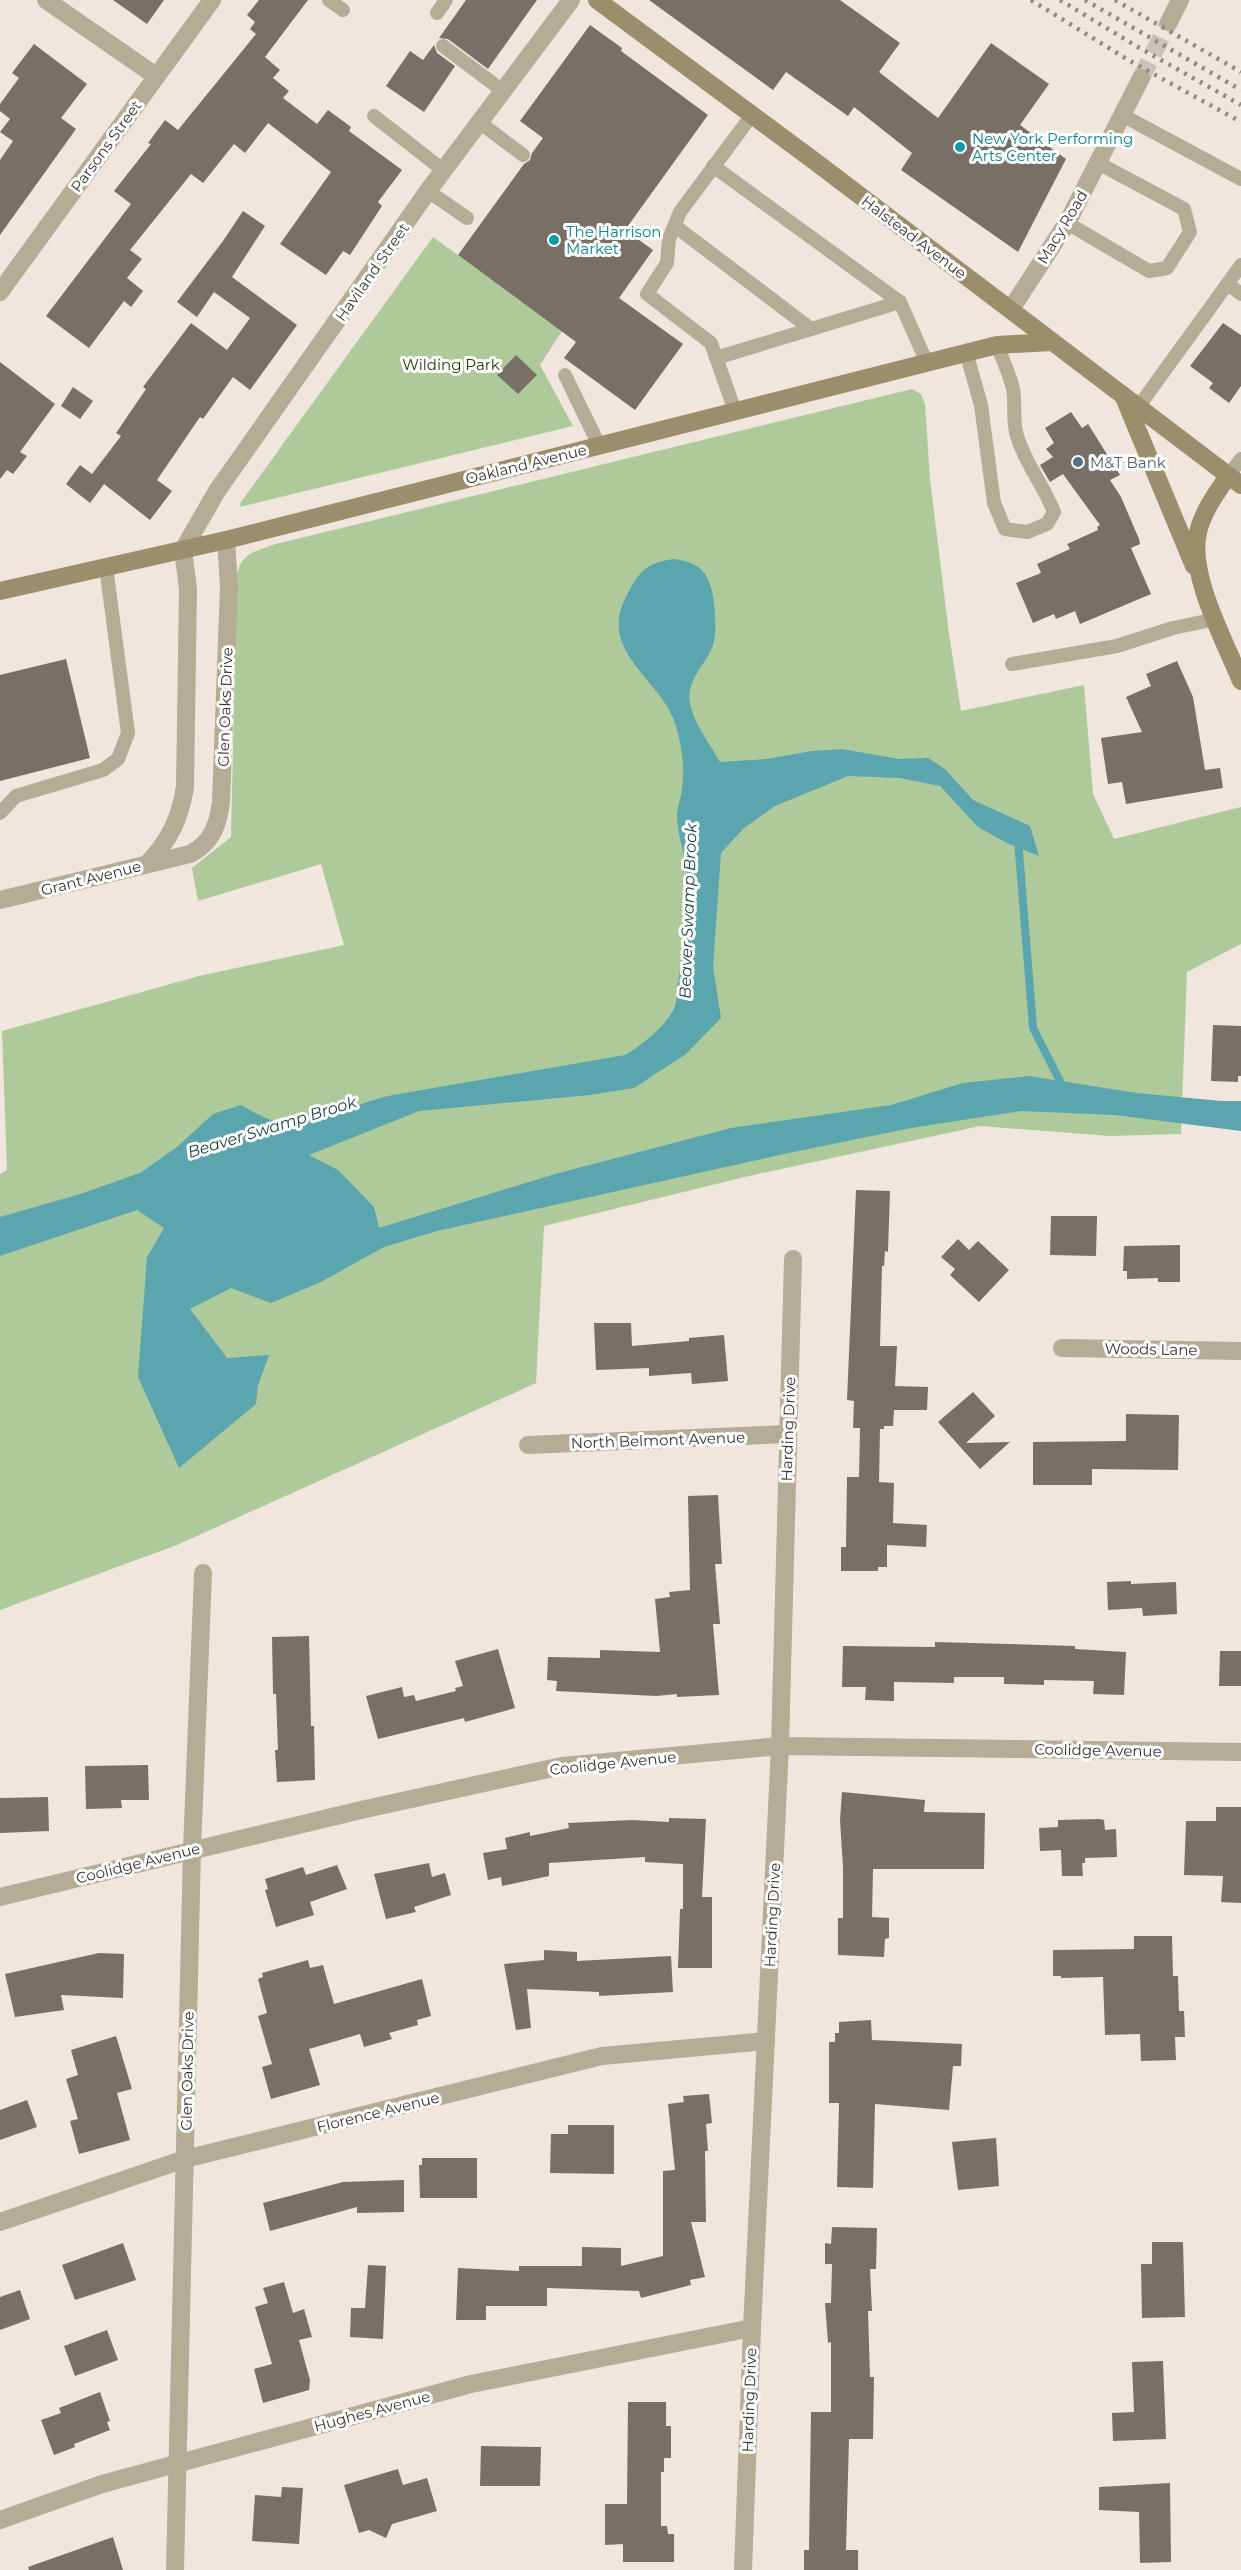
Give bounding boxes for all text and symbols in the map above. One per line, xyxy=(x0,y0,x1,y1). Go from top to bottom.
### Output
street label: Parsons Street xyxy=(66,96,146,196)
place label: New York Performing Arts Center xyxy=(972,129,1133,165)
marker: New York Performing Arts Center xyxy=(953,140,967,154)
street label: Macy Road xyxy=(1033,187,1091,267)
street label: Halstead Avenue xyxy=(858,191,970,283)
street label: Haviland Street xyxy=(331,219,413,325)
place label: The Harrison Market xyxy=(566,222,661,258)
marker: The Harrison Market xyxy=(547,233,561,247)
park label: Wilding Park xyxy=(402,355,500,374)
street label: Oakland Avenue xyxy=(463,440,589,488)
place label: M&T Bank xyxy=(1090,453,1166,472)
marker: M&T Bank xyxy=(1071,455,1085,469)
street label: Glen Oaks Drive xyxy=(213,647,237,767)
water label: Beaver Swamp Brook xyxy=(675,821,701,999)
street label: Grant Avenue xyxy=(39,856,143,900)
water label: Beaver Swamp Brook xyxy=(185,1092,360,1162)
street label: Woods Lane xyxy=(1104,1339,1198,1359)
street label: Harding Drive xyxy=(777,1376,799,1482)
street label: North Belmont Avenue xyxy=(570,1427,746,1453)
street label: Coolidge Avenue xyxy=(1034,1739,1162,1761)
street label: Coolidge Avenue xyxy=(549,1747,677,1779)
street label: Coolidge Avenue xyxy=(74,1838,202,1888)
street label: Harding Drive xyxy=(760,1862,784,1968)
street label: Glen Oaks Drive xyxy=(176,2011,198,2131)
street label: Florence Avenue xyxy=(315,2088,441,2136)
street label: Harding Drive xyxy=(738,2347,760,2453)
street label: Hughes Avenue xyxy=(312,2386,432,2436)

